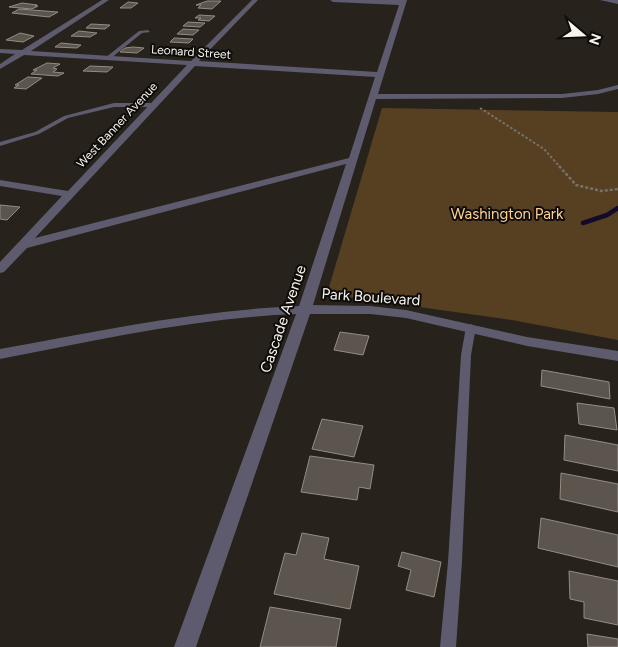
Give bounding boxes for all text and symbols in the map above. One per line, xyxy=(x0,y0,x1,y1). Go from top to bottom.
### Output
north arrow xyxy=(558,10,608,60)
text: N xyxy=(585,31,605,47)
street label: Leonard Street xyxy=(150,42,232,62)
street label: West Banner Avenue xyxy=(74,79,161,171)
park label: Washington Park xyxy=(451,205,564,223)
street label: Cascade Avenue xyxy=(256,263,310,375)
street label: Park Boulevard xyxy=(321,285,421,309)

